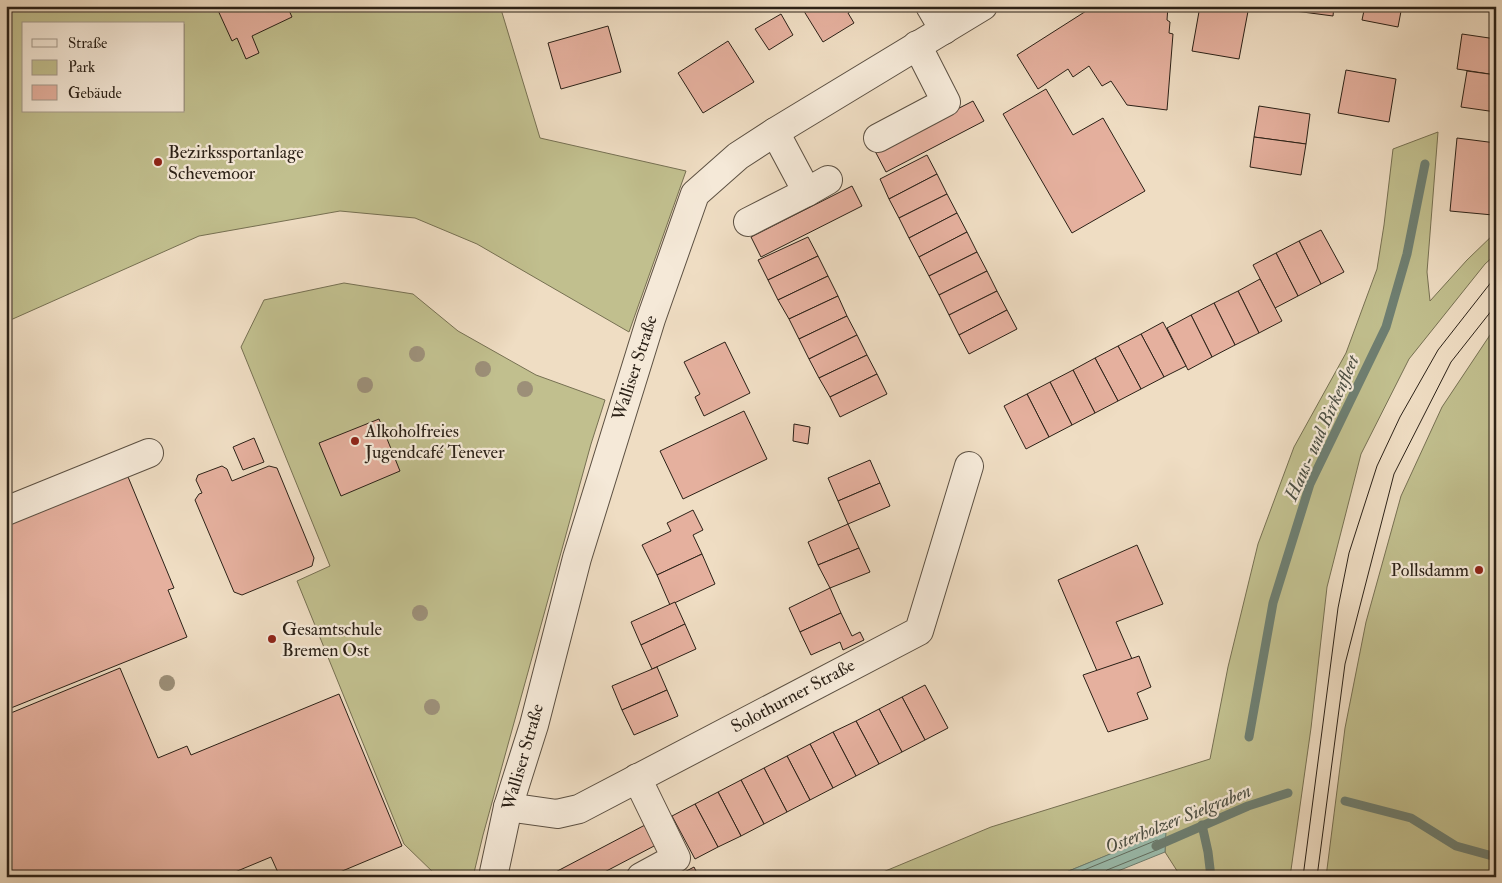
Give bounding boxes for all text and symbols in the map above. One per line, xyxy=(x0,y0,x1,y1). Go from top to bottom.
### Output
legend xyxy=(22,22,185,112)
text: Straße xyxy=(68,34,107,53)
text: Park xyxy=(68,58,95,77)
text: Gebäude xyxy=(68,84,122,103)
place label: Bezirkssportanlage Schevemoor xyxy=(168,141,304,185)
marker: Bezirkssportanlage Schevemoor xyxy=(152,156,164,168)
street label: Walliser Straße xyxy=(607,312,663,425)
water label: Haus- und Birkenfleet xyxy=(1279,350,1365,505)
place label: Alkoholfreies Jugendcafé Tenever xyxy=(364,420,505,464)
marker: Alkoholfreies Jugendcafé Tenever xyxy=(349,435,361,447)
place label: Pollsdamm xyxy=(1391,559,1469,582)
marker: Pollsdamm xyxy=(1473,564,1485,576)
place label: Gesamtschule Bremen Ost xyxy=(282,618,382,662)
marker: Gesamtschule Bremen Ost xyxy=(266,633,278,645)
street label: Solothurner Straße xyxy=(727,653,859,738)
street label: Walliser Straße xyxy=(497,701,549,814)
water label: Osterholzer Sielgraben xyxy=(1101,779,1255,859)

